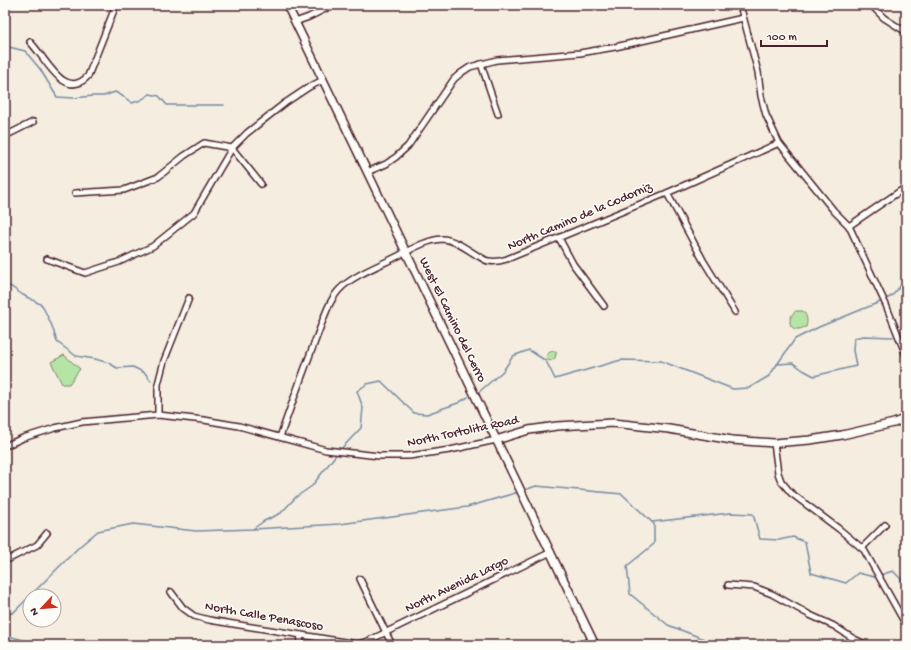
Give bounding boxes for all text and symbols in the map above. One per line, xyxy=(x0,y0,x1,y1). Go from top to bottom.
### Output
scale bar xyxy=(761,22,827,48)
text: 100 m xyxy=(766,31,797,45)
street label: North Camino de la Codorniz xyxy=(505,179,656,254)
street label: West El Camino del Cerro xyxy=(415,255,489,385)
street label: North Tortolita Road xyxy=(406,413,521,451)
street label: North Avenida Largo xyxy=(403,553,511,616)
north arrow xyxy=(22,588,62,628)
street label: North Calle Penascoso xyxy=(204,599,325,635)
text: N xyxy=(28,606,42,617)

